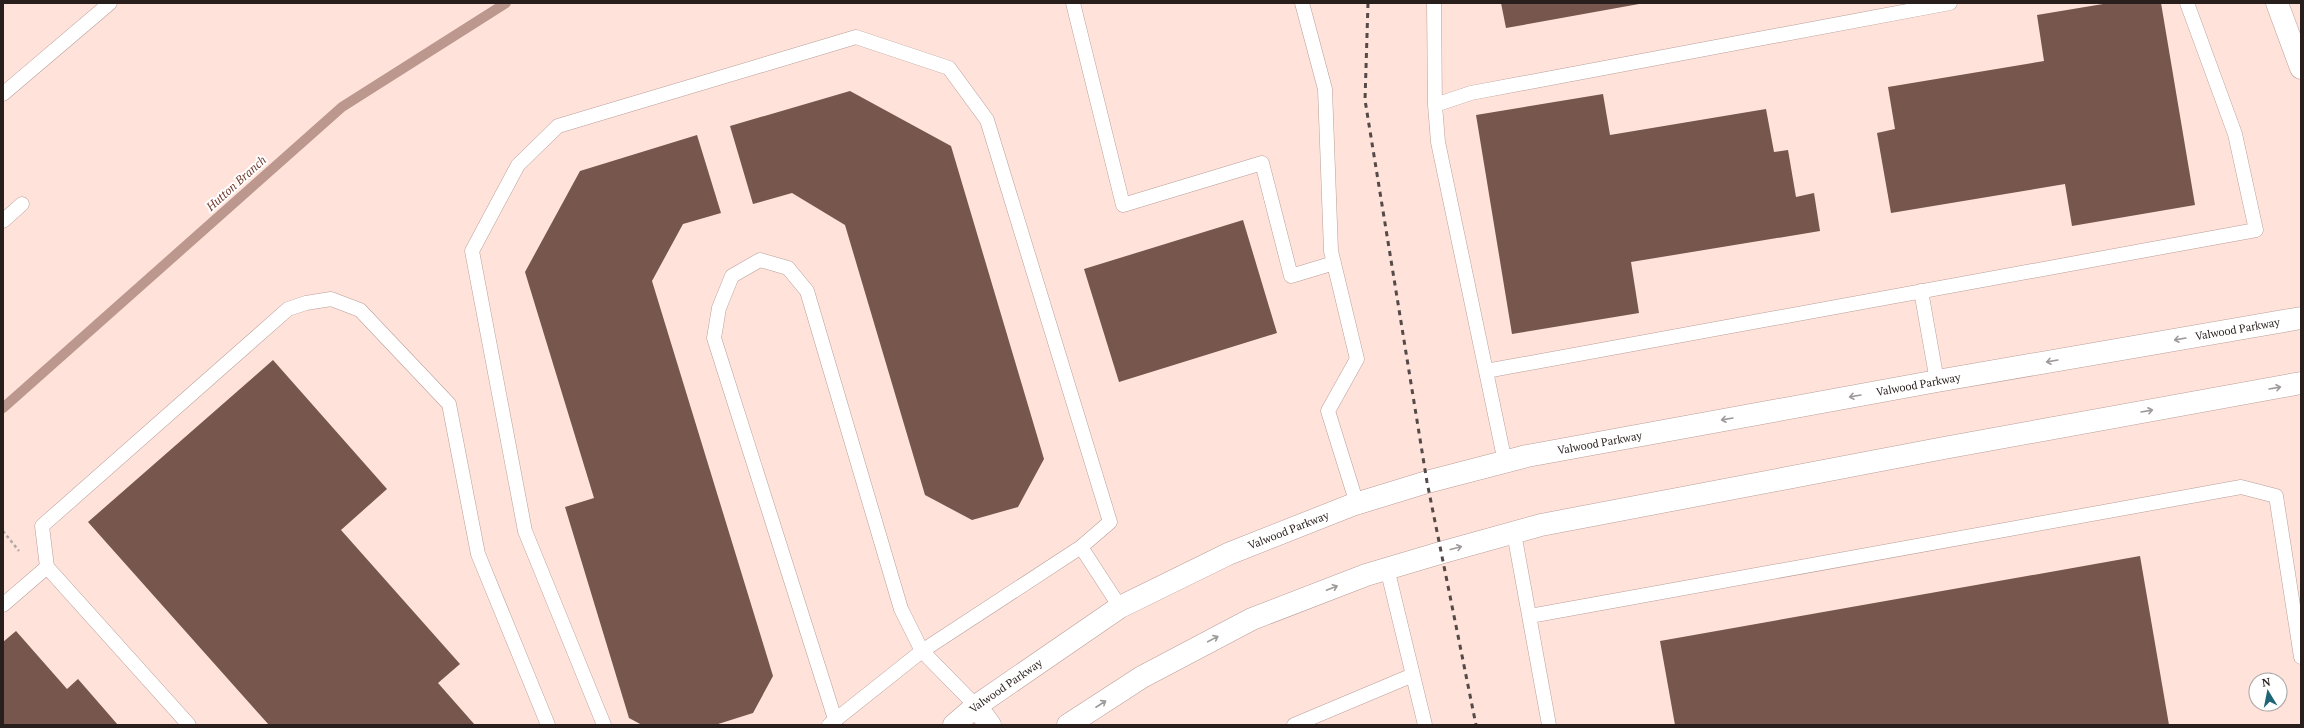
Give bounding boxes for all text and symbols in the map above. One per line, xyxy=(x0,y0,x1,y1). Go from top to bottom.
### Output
water label: Hutton Branch xyxy=(202,152,269,214)
street label: Valwood Parkway xyxy=(2194,315,2281,343)
one-way arrow xyxy=(2174,335,2187,343)
one-way arrow xyxy=(2046,357,2059,365)
street label: Valwood Parkway xyxy=(1875,370,1962,399)
one-way arrow xyxy=(2268,384,2281,392)
one-way arrow xyxy=(1849,392,1862,400)
one-way arrow xyxy=(2140,407,2153,415)
one-way arrow xyxy=(1721,416,1734,424)
street label: Valwood Parkway xyxy=(1556,428,1643,457)
street label: Valwood Parkway xyxy=(1246,508,1331,552)
one-way arrow xyxy=(1450,544,1463,552)
one-way arrow xyxy=(1326,583,1338,591)
one-way arrow xyxy=(1207,635,1219,642)
street label: Valwood Parkway xyxy=(966,655,1045,716)
north arrow xyxy=(2248,672,2288,712)
text: N xyxy=(2261,674,2272,690)
one-way arrow xyxy=(1095,699,1107,707)

